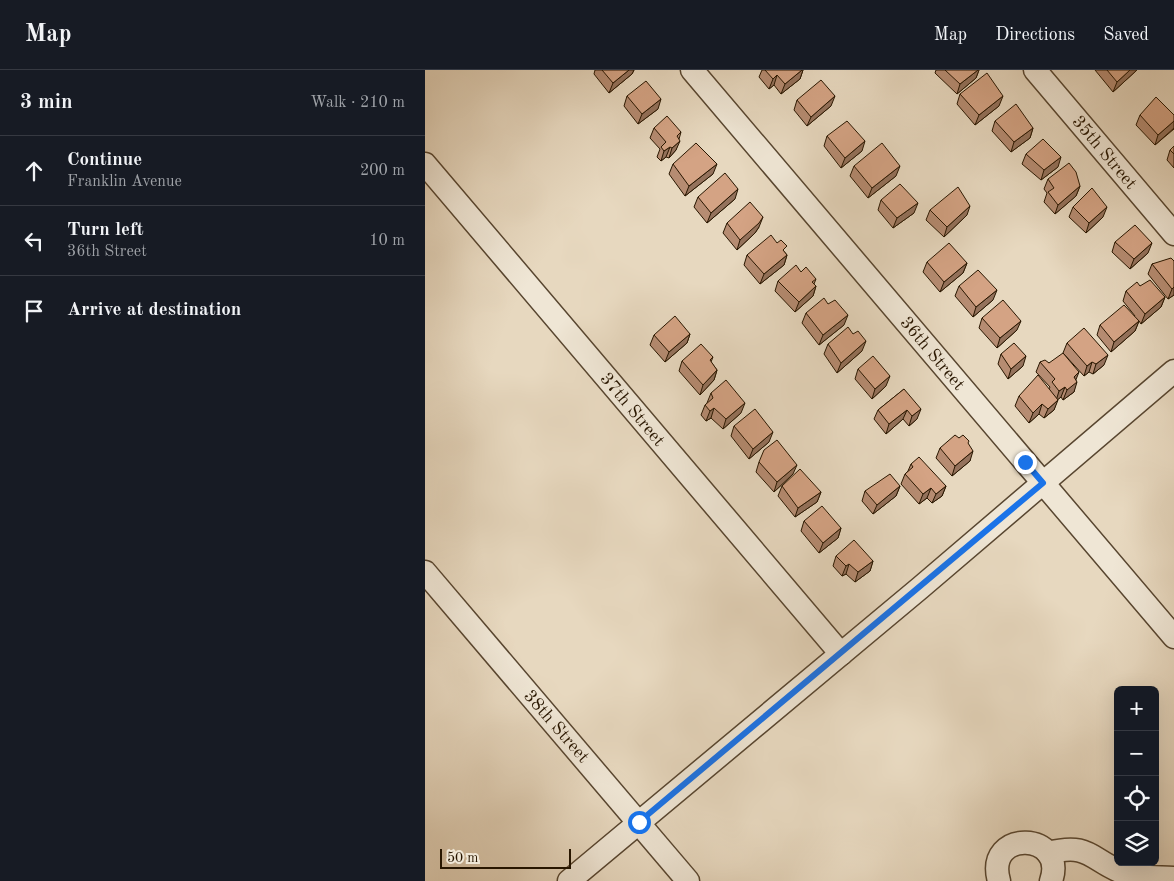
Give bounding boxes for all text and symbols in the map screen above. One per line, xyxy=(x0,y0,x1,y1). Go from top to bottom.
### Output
text: Map xyxy=(25,23,72,47)
text: Map xyxy=(934,26,967,44)
text: Directions xyxy=(995,26,1075,44)
text: Saved xyxy=(1103,26,1149,44)
text: 3 min xyxy=(20,92,73,113)
text: Walk · 210 m xyxy=(310,95,405,111)
street label: 35th Street xyxy=(1069,112,1140,193)
text: Continue xyxy=(67,151,142,170)
icon: ahead xyxy=(20,157,48,185)
text: 200 m xyxy=(360,163,405,179)
text: Franklin Avenue xyxy=(67,174,182,190)
text: Turn left xyxy=(67,221,144,240)
icon: left xyxy=(20,227,48,255)
text: 10 m xyxy=(369,233,405,249)
text: 36th Street xyxy=(67,244,147,260)
icon: arrive xyxy=(20,297,48,325)
text: Arrive at destination xyxy=(67,301,241,320)
street label: 36th Street xyxy=(897,313,968,394)
street label: 37th Street xyxy=(597,369,668,450)
route end xyxy=(1014,451,1037,474)
map controls xyxy=(1114,686,1159,866)
button: + xyxy=(1114,686,1159,731)
street label: 38th Street xyxy=(520,687,592,766)
button: − xyxy=(1114,731,1159,776)
button: locate xyxy=(1114,776,1159,821)
route start xyxy=(628,811,651,834)
button: layers xyxy=(1114,821,1159,866)
scale bar xyxy=(440,846,571,869)
text: 50 m xyxy=(447,851,478,865)

